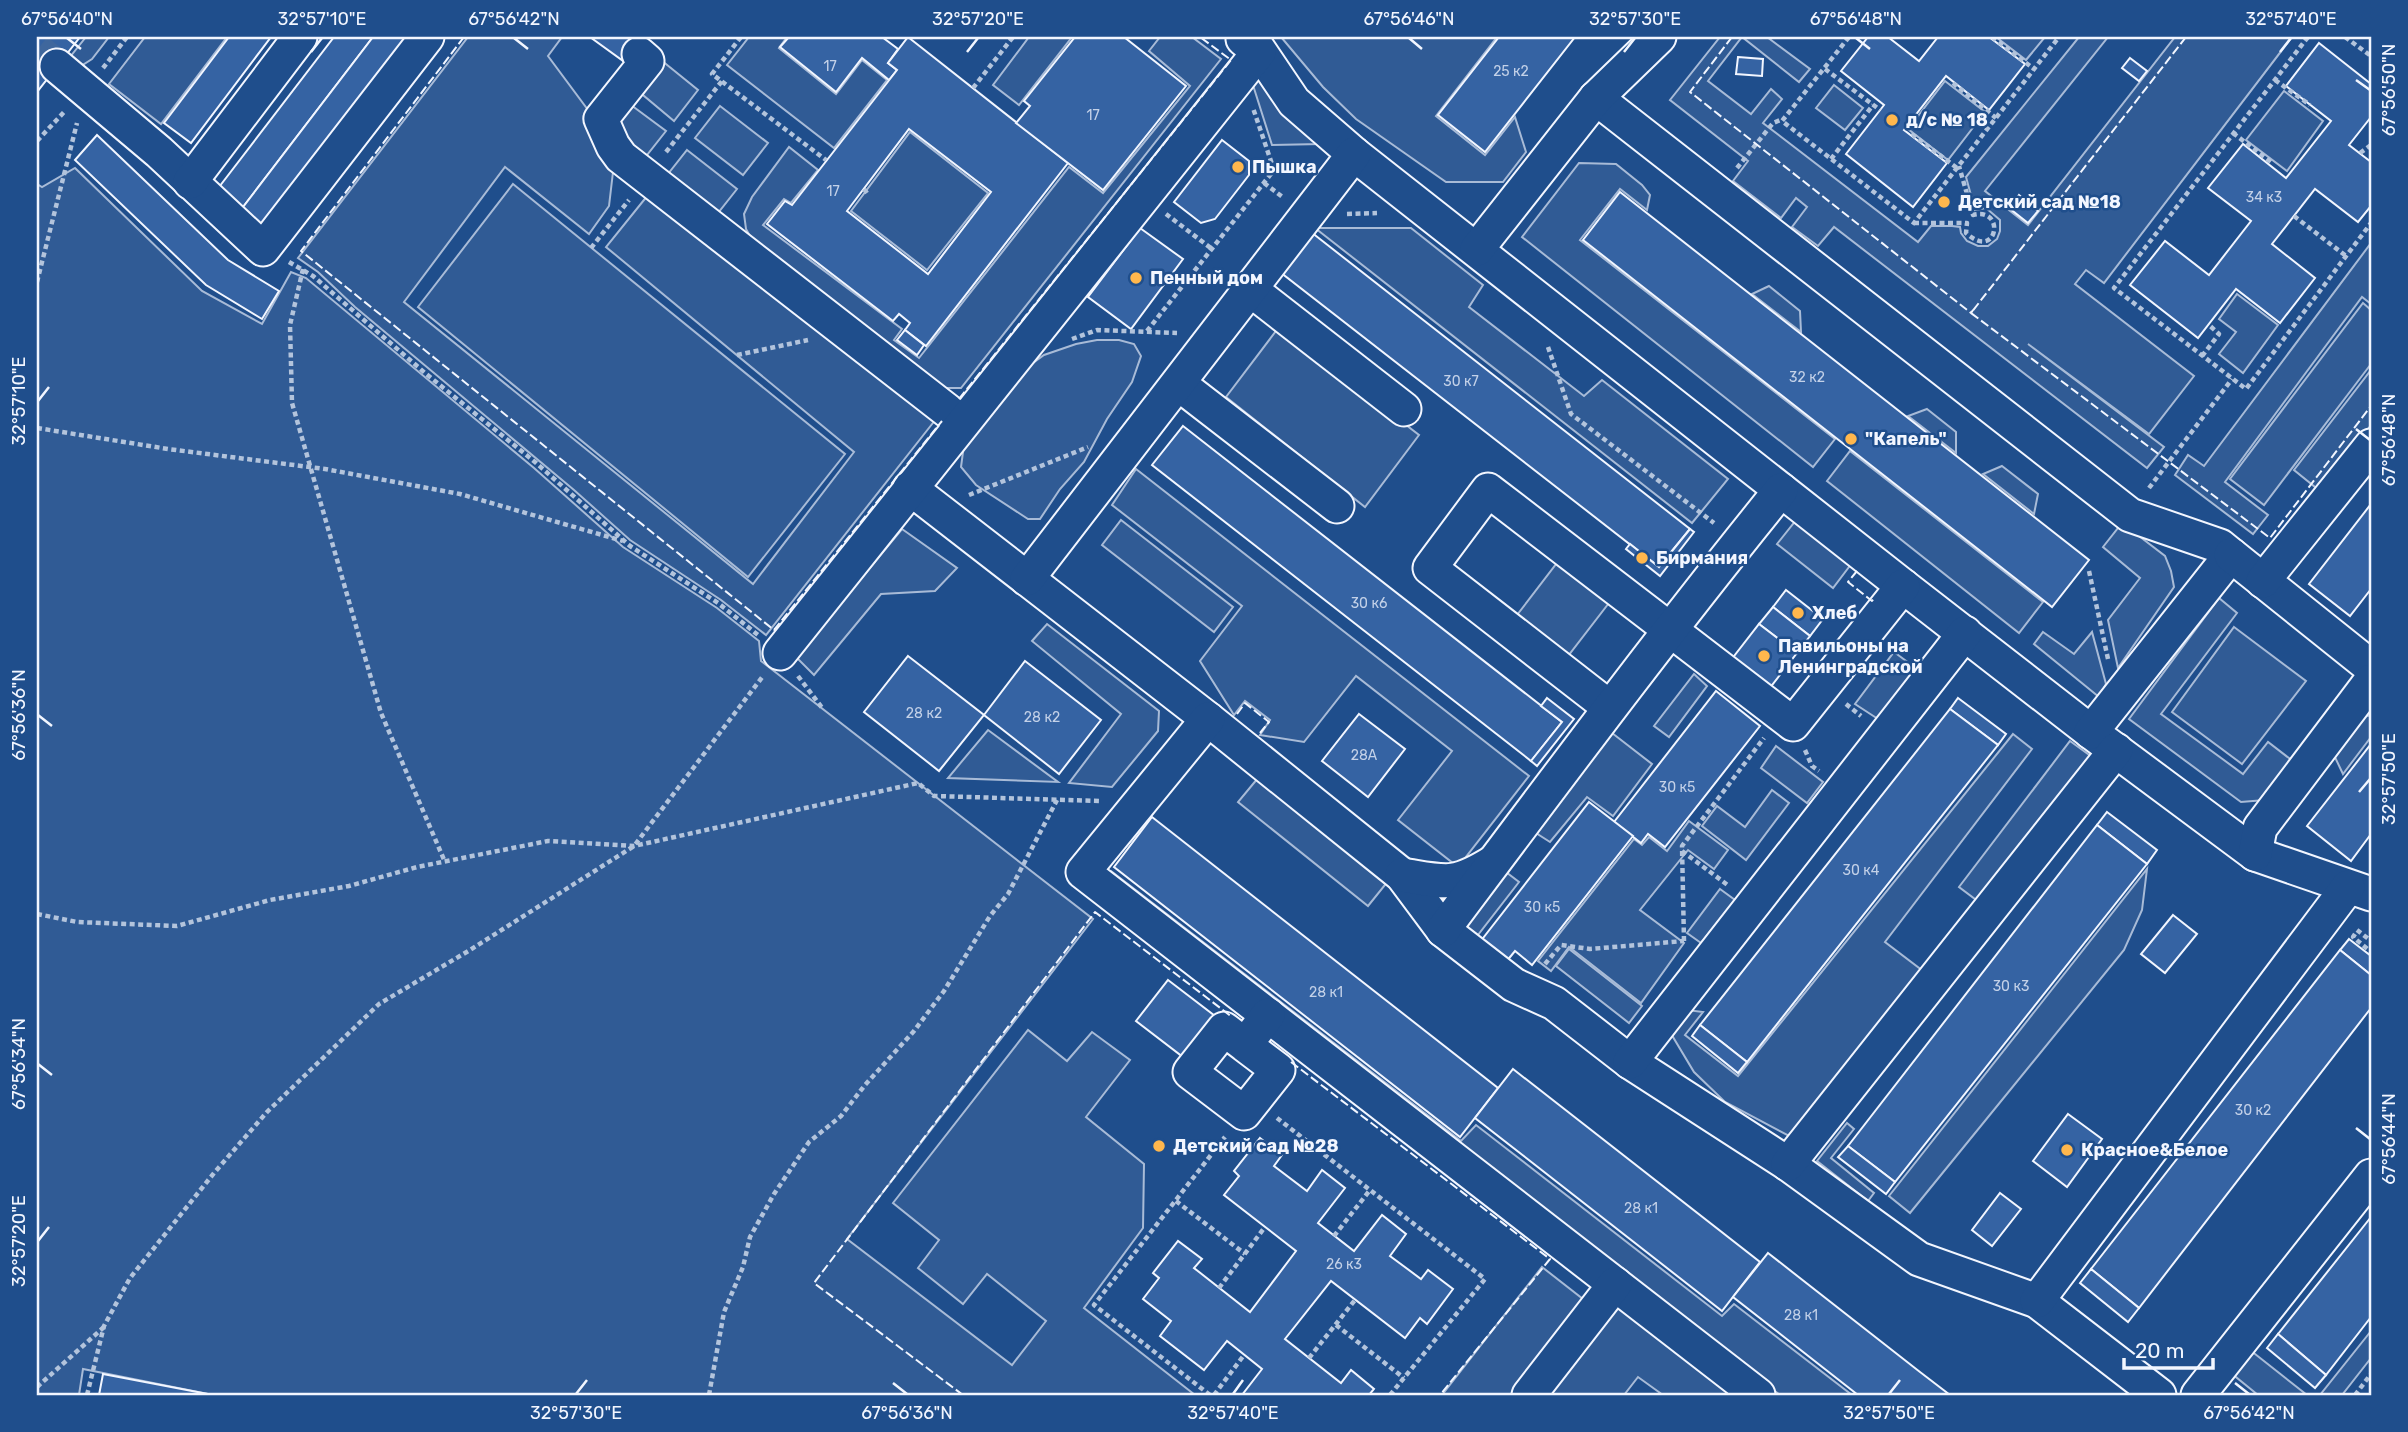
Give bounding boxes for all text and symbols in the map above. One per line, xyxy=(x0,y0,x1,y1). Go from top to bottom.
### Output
text: 67°56'40"N xyxy=(21,8,113,30)
text: 32°57'10"E xyxy=(278,8,367,30)
text: 67°56'42"N xyxy=(468,8,560,30)
text: 32°57'20"E xyxy=(932,8,1024,30)
text: 67°56'46"N xyxy=(1363,8,1455,30)
text: 32°57'30"E xyxy=(1589,8,1681,30)
text: 67°56'48"N xyxy=(1810,8,1902,30)
text: 32°57'40"E xyxy=(2245,8,2337,30)
text: 67°56'50"N xyxy=(2378,44,2400,136)
house number: 17 xyxy=(823,58,837,75)
house number: 25 к2 xyxy=(1493,63,1529,80)
house number: 17 xyxy=(1086,107,1100,124)
place label: д/с № 18 xyxy=(1906,109,1988,131)
marker: д/с № 18 xyxy=(1884,112,1900,128)
place label: Пышка xyxy=(1252,156,1317,178)
marker: Пышка xyxy=(1230,159,1246,175)
house number: 17 xyxy=(826,183,840,200)
house number: 34 к3 xyxy=(2246,189,2282,206)
place label: Детский сад №18 xyxy=(1958,191,2121,213)
marker: Детский сад №18 xyxy=(1936,194,1952,210)
place label: Пенный дом xyxy=(1150,267,1263,289)
marker: Пенный дом xyxy=(1128,270,1144,286)
text: 32°57'10"E xyxy=(8,357,30,446)
house number: 32 к2 xyxy=(1789,369,1825,386)
house number: 30 к7 xyxy=(1443,373,1479,390)
text: 67°56'48"N xyxy=(2378,394,2400,486)
place label: "Капель" xyxy=(1865,428,1947,450)
marker: "Капель" xyxy=(1843,431,1859,447)
place label: Бирмания xyxy=(1656,547,1748,569)
marker: Бирмания xyxy=(1634,550,1650,566)
house number: 30 к6 xyxy=(1351,595,1387,612)
place label: Хлеб xyxy=(1812,602,1857,624)
marker: Хлеб xyxy=(1790,605,1806,621)
place label: Павильоны на Ленинградской xyxy=(1778,635,1923,678)
marker: Павильоны на Ленинградской xyxy=(1756,648,1772,664)
text: 67°56'36"N xyxy=(8,669,30,761)
house number: 28 к2 xyxy=(906,705,942,722)
house number: 28 к2 xyxy=(1024,709,1060,726)
text: 32°57'50"E xyxy=(2378,733,2400,825)
house number: 28А xyxy=(1351,747,1378,764)
house number: 30 к5 xyxy=(1659,779,1695,796)
house number: 30 к4 xyxy=(1843,862,1880,879)
house number: 30 к5 xyxy=(1524,899,1560,916)
house number: 30 к3 xyxy=(1993,978,2029,995)
house number: 28 к1 xyxy=(1309,984,1343,1001)
text: 67°56'34"N xyxy=(8,1018,30,1110)
text: 67°56'44"N xyxy=(2378,1093,2400,1185)
house number: 30 к2 xyxy=(2235,1102,2271,1119)
place label: Детский сад №28 xyxy=(1173,1135,1339,1157)
marker: Детский сад №28 xyxy=(1151,1138,1167,1154)
place label: Красное&Белое xyxy=(2081,1139,2228,1161)
marker: Красное&Белое xyxy=(2059,1142,2075,1158)
text: 32°57'20"E xyxy=(8,1195,30,1287)
house number: 28 к1 xyxy=(1624,1200,1658,1217)
house number: 26 к3 xyxy=(1326,1256,1362,1273)
house number: 28 к1 xyxy=(1784,1307,1818,1324)
scale bar xyxy=(2124,1327,2214,1371)
text: 20 m xyxy=(2135,1338,2184,1363)
text: 32°57'30"E xyxy=(530,1402,622,1424)
text: 67°56'36"N xyxy=(861,1402,953,1424)
text: 32°57'40"E xyxy=(1187,1402,1279,1424)
text: 32°57'50"E xyxy=(1843,1402,1935,1424)
text: 67°56'42"N xyxy=(2203,1402,2295,1424)

